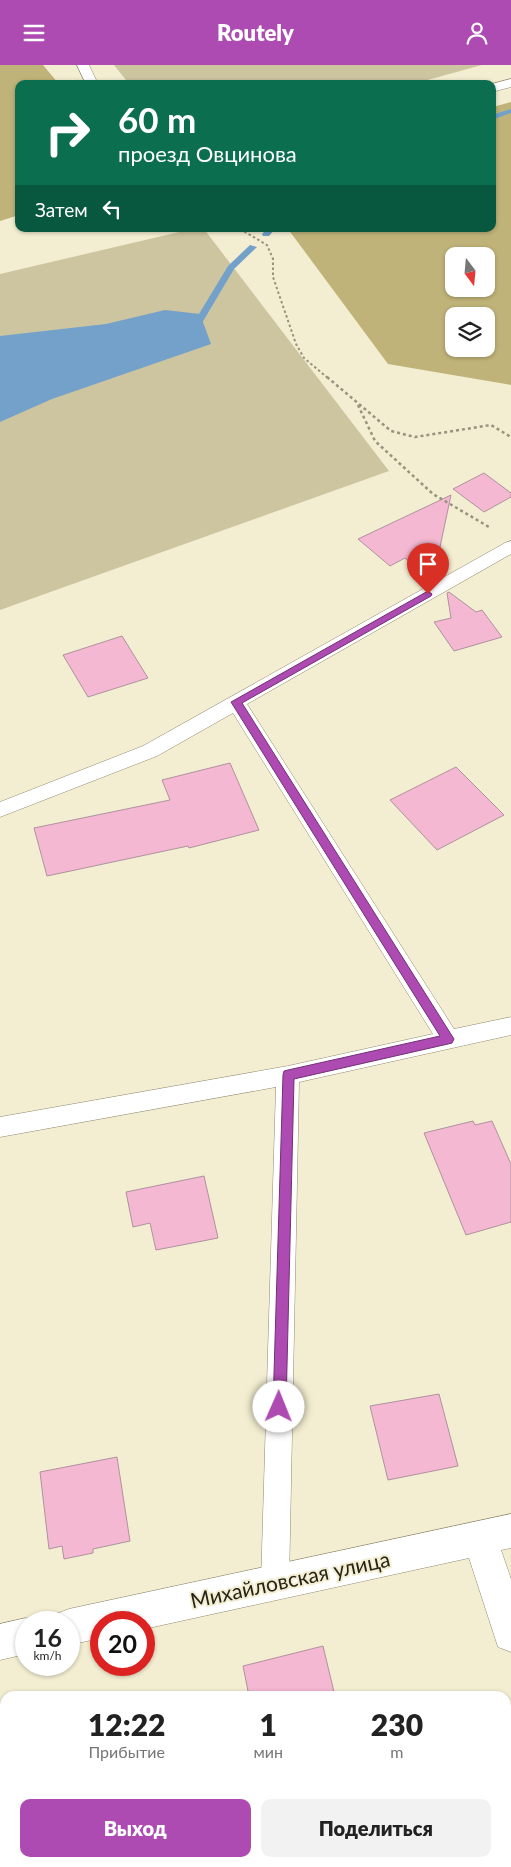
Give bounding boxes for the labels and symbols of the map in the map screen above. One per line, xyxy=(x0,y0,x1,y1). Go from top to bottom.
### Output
north arrow xyxy=(445,247,495,297)
pin xyxy=(407,543,449,594)
position arrow xyxy=(252,1380,304,1432)
street label: Михайловская улица xyxy=(188,1546,392,1612)
speed limit sign: 20 xyxy=(90,1611,155,1676)

